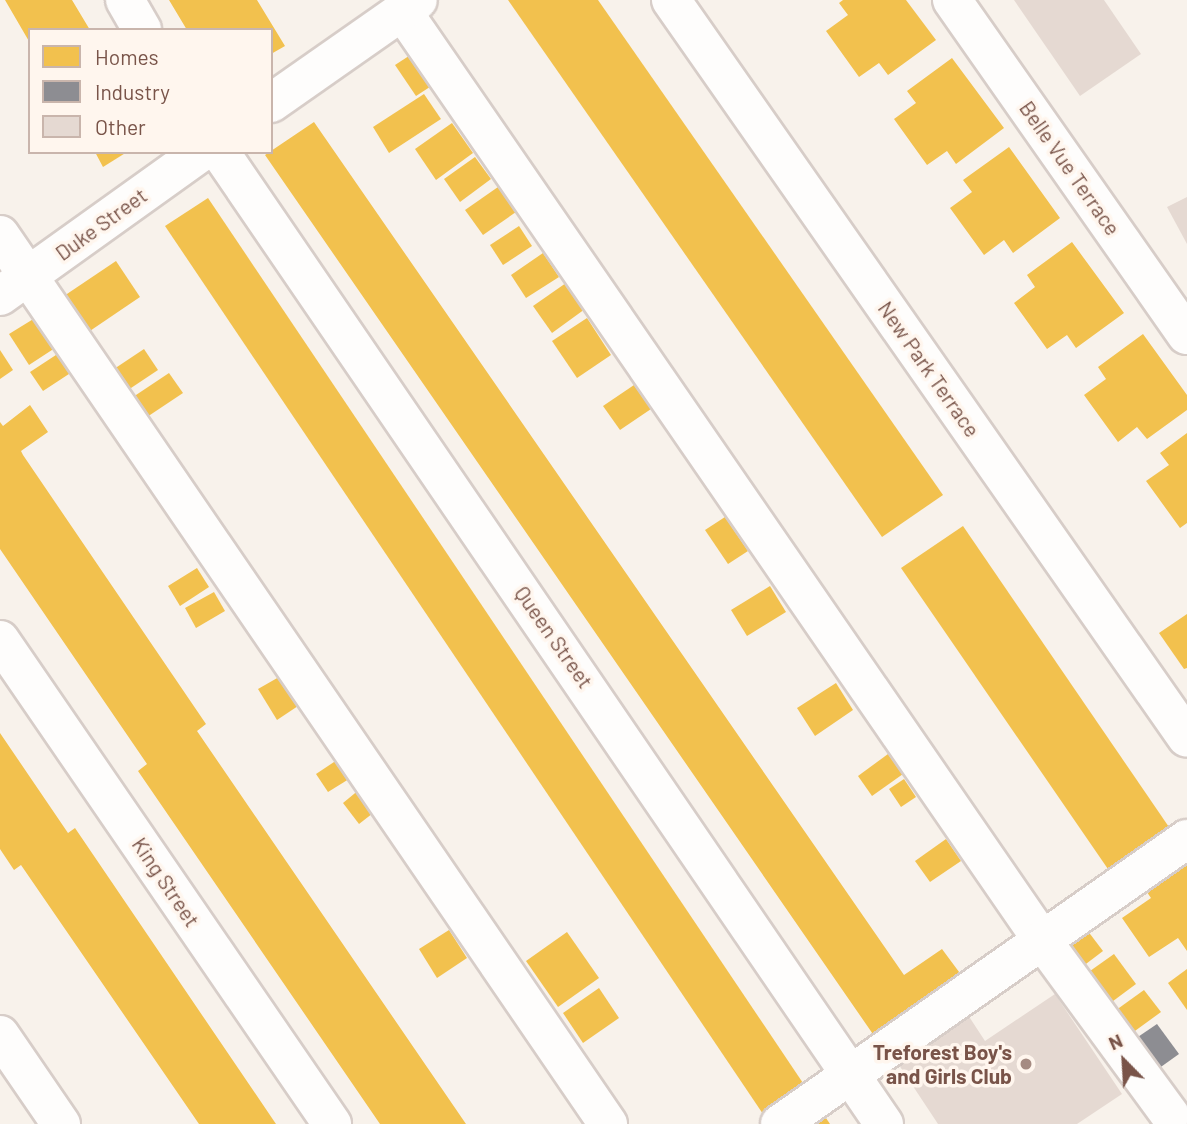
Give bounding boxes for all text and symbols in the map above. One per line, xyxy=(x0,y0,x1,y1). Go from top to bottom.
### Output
legend xyxy=(28,28,273,154)
text: Homes xyxy=(95,44,159,69)
text: Industry xyxy=(95,79,170,104)
street label: Belle Vue Terrace xyxy=(1014,96,1126,240)
text: Other xyxy=(95,114,146,139)
street label: Duke Street xyxy=(50,182,152,266)
street label: New Park Terrace xyxy=(873,296,985,442)
street label: Queen Street xyxy=(510,581,598,693)
street label: King Street xyxy=(127,833,205,931)
north arrow xyxy=(1089,1026,1159,1096)
text: N xyxy=(1105,1028,1126,1054)
place label: Treforest Boy's and Girls Club xyxy=(873,1039,1012,1089)
marker: Treforest Boy's and Girls Club xyxy=(1018,1056,1034,1072)

